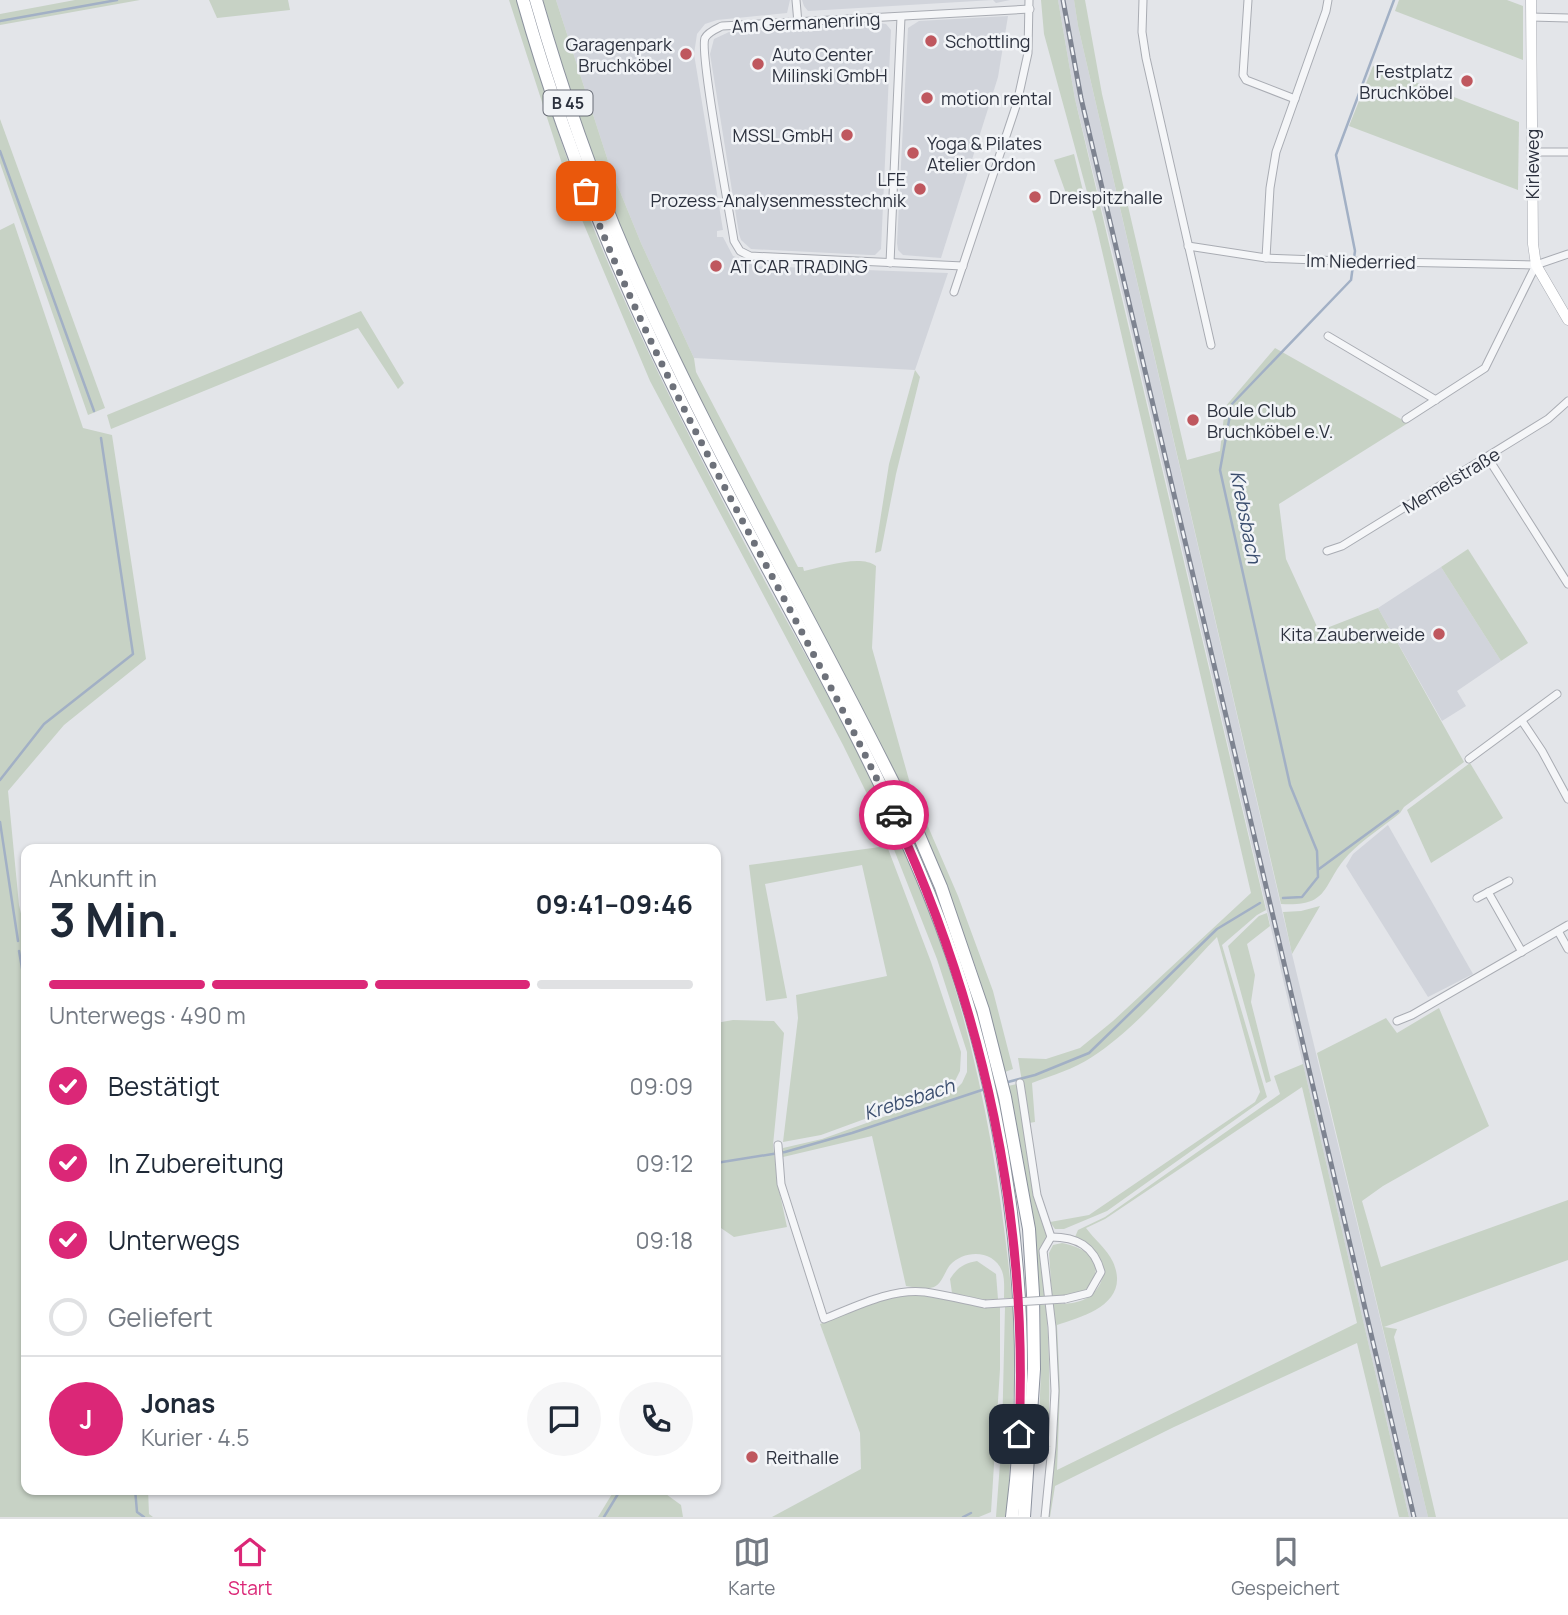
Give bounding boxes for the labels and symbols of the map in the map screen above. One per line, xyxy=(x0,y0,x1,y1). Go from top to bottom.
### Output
street label: Am Germanenring xyxy=(731,6,881,38)
place label: Schottling xyxy=(945,29,1031,53)
place label: Garagenpark Bruchköbel xyxy=(566,32,673,77)
marker: Schottling xyxy=(923,33,939,49)
place label: Auto Center Milinski GmbH xyxy=(772,42,888,87)
marker: Garagenpark Bruchköbel xyxy=(678,46,694,62)
marker: Auto Center Milinski GmbH xyxy=(750,56,766,72)
place label: Festplatz Bruchköbel xyxy=(1359,59,1453,104)
marker: Festplatz Bruchköbel xyxy=(1459,73,1475,89)
place label: motion rental xyxy=(941,86,1052,110)
road number: B 45 xyxy=(544,90,592,116)
marker: motion rental xyxy=(919,90,935,106)
place label: MSSL GmbH xyxy=(733,123,833,147)
marker: MSSL GmbH xyxy=(839,127,855,143)
street label: Kirleweg xyxy=(1520,129,1544,199)
place label: Yoga & Pilates Atelier Ordon xyxy=(927,131,1042,176)
marker: Yoga & Pilates Atelier Ordon xyxy=(905,145,921,161)
pin xyxy=(556,161,616,221)
place label: LFE Prozess-Analysenmesstechnik xyxy=(650,167,907,212)
marker: LFE Prozess-Analysenmesstechnik xyxy=(912,181,928,197)
place label: Dreispitzhalle xyxy=(1049,185,1163,209)
marker: Dreispitzhalle xyxy=(1027,189,1043,205)
street label: Im Niederried xyxy=(1306,248,1416,274)
place label: AT CAR TRADING xyxy=(730,254,868,278)
marker: AT CAR TRADING xyxy=(708,258,724,274)
place label: Boule Club Bruchköbel e.V. xyxy=(1207,398,1333,443)
marker: Boule Club Bruchköbel e.V. xyxy=(1185,412,1201,428)
street label: Memelstraße xyxy=(1398,442,1504,518)
water label: Krebsbach xyxy=(1224,468,1268,566)
place label: Kita Zauberweide xyxy=(1281,622,1425,646)
marker: Kita Zauberweide xyxy=(1431,626,1447,642)
courier xyxy=(859,780,929,850)
water label: Krebsbach xyxy=(860,1072,958,1126)
pin xyxy=(989,1404,1049,1464)
place label: Reithalle xyxy=(766,1445,839,1469)
marker: Reithalle xyxy=(744,1449,760,1465)

